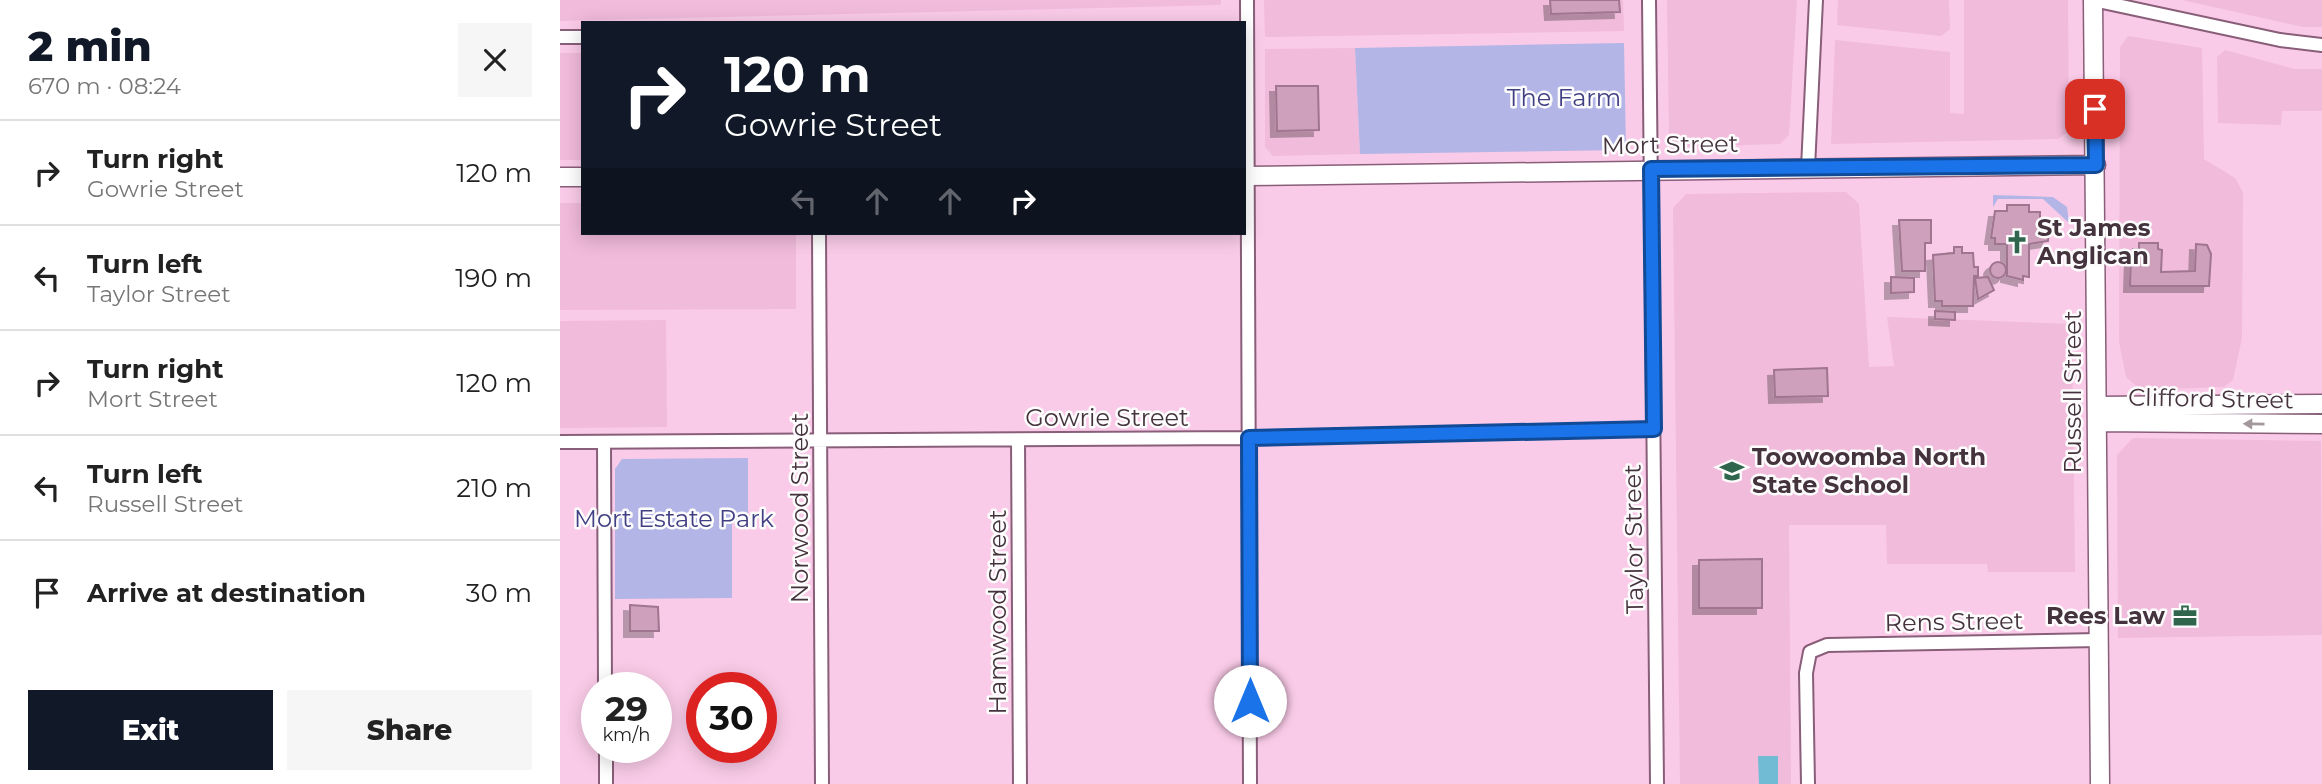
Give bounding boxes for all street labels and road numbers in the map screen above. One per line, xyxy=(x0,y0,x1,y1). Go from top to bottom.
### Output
street label: Mort Street xyxy=(1601,129,1739,160)
street label: Russell Street xyxy=(2058,310,2087,474)
street label: Clifford Street xyxy=(2128,383,2294,414)
street label: Gowrie Street xyxy=(1025,403,1189,432)
street label: Norwood Street xyxy=(785,413,814,603)
street label: Taylor Street xyxy=(1618,464,1649,614)
street label: Hamwood Street xyxy=(983,509,1012,714)
street label: Rens Street xyxy=(1884,606,2024,637)

